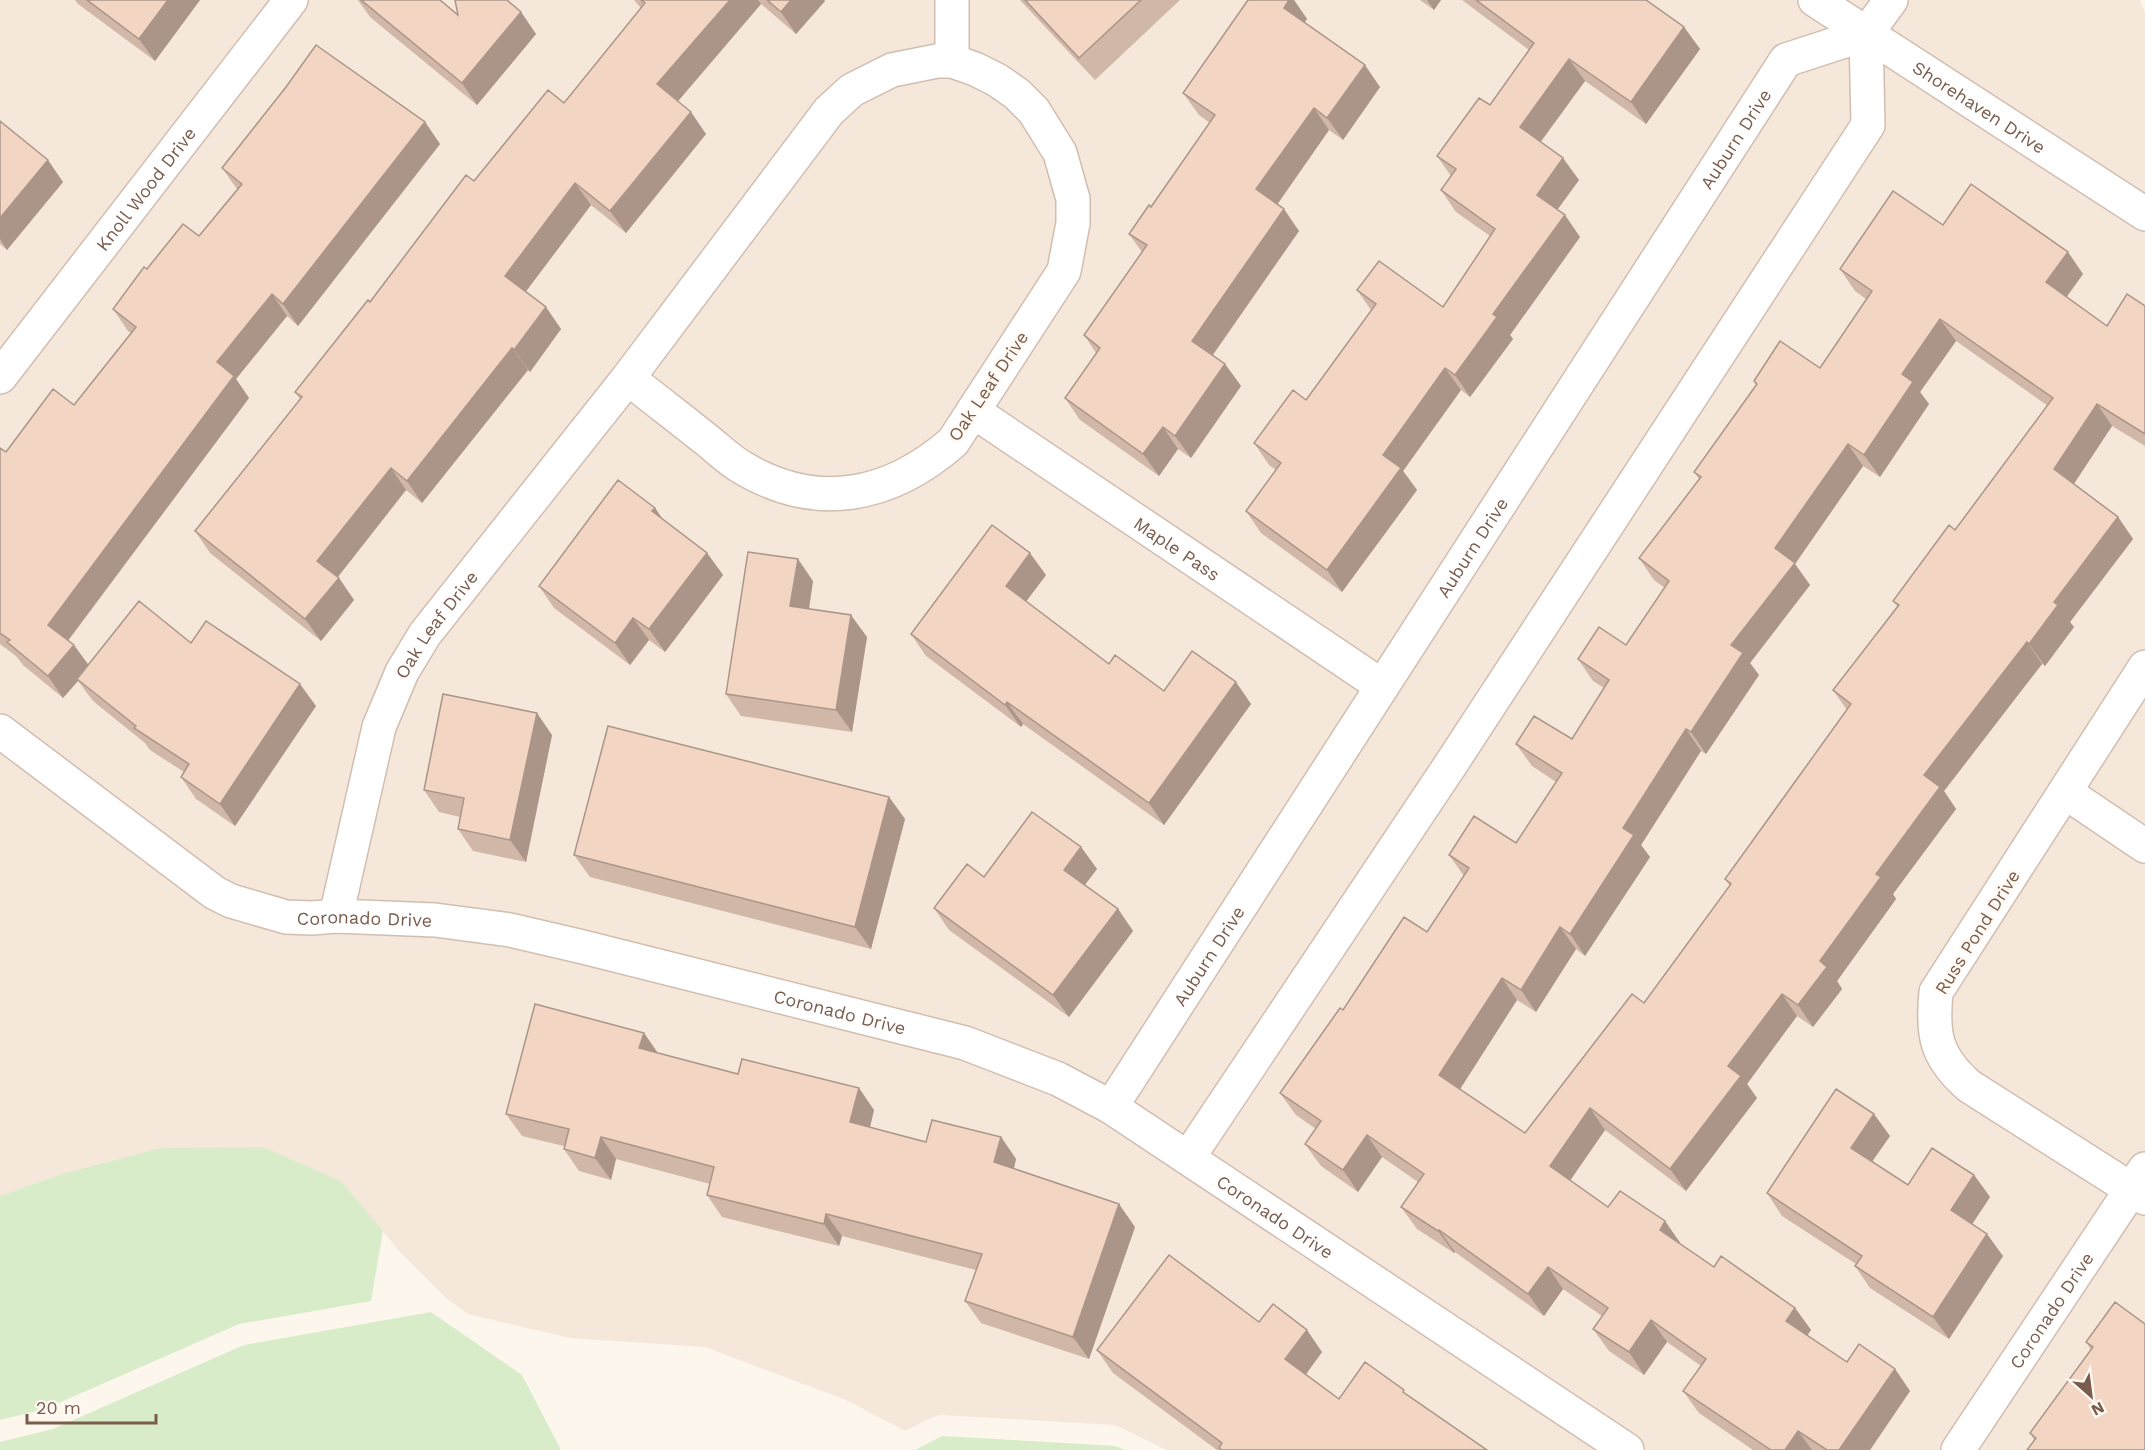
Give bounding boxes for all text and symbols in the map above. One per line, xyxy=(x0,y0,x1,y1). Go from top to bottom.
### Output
street label: Shorehaven Drive xyxy=(1909,56,2050,157)
street label: Auburn Drive xyxy=(1695,85,1775,193)
street label: Knoll Wood Drive xyxy=(91,123,200,255)
street label: Oak Leaf Drive xyxy=(944,327,1032,445)
street label: Auburn Drive xyxy=(1432,493,1512,601)
street label: Maple Pass xyxy=(1130,512,1224,585)
street label: Oak Leaf Drive xyxy=(390,566,482,682)
street label: Russ Pond Drive xyxy=(1930,866,2024,998)
street label: Auburn Drive xyxy=(1169,902,1248,1010)
street label: Coronado Drive xyxy=(296,905,433,930)
street label: Coronado Drive xyxy=(772,985,908,1038)
street label: Coronado Drive xyxy=(1213,1170,1338,1262)
street label: Coronado Drive xyxy=(2005,1248,2097,1372)
north arrow xyxy=(2061,1366,2121,1426)
scale bar xyxy=(27,1387,156,1425)
text: 20 m xyxy=(36,1397,81,1418)
text: N xyxy=(2088,1398,2108,1420)

